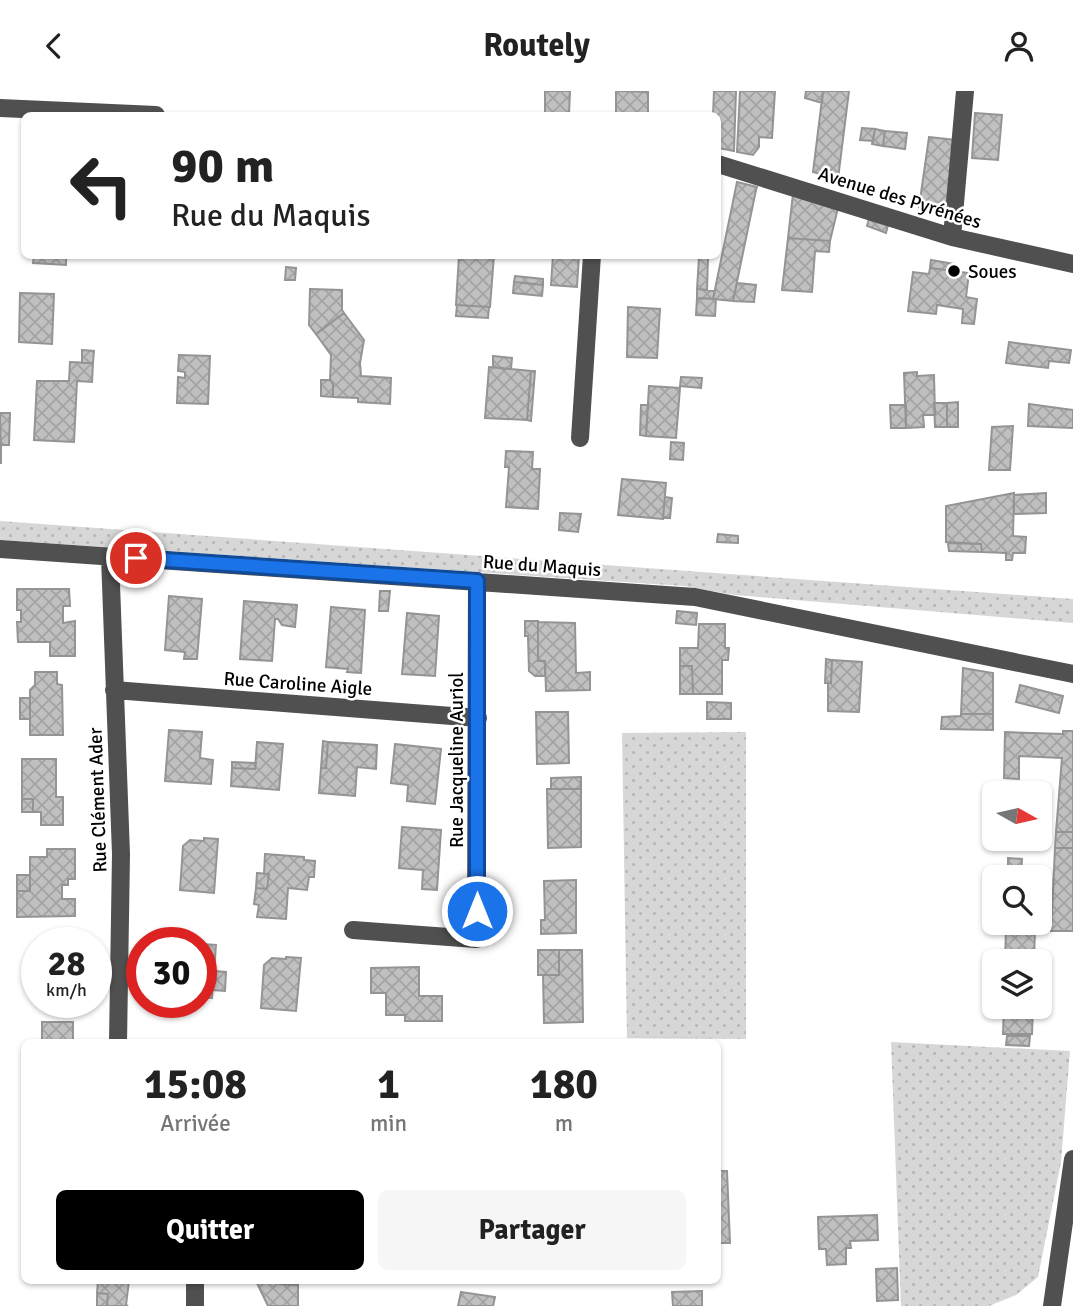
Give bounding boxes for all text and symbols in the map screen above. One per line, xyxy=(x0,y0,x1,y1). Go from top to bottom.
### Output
text: Routely xyxy=(483,26,590,65)
icon: back xyxy=(35,27,73,65)
icon: person xyxy=(1000,27,1038,65)
text: 90 m xyxy=(171,136,274,196)
icon: left xyxy=(56,140,147,231)
street label: Avenue des Pyrénées xyxy=(815,162,984,234)
text: Rue du Maquis xyxy=(171,196,370,235)
place label: Soues xyxy=(968,260,1017,284)
marker: Soues xyxy=(946,263,962,279)
pin xyxy=(106,528,166,588)
icon: arrive xyxy=(117,539,155,577)
street label: Rue du Maquis xyxy=(482,550,602,582)
street label: Rue Caroline Aigle xyxy=(223,667,373,701)
street label: Rue Jacqueline Auriol xyxy=(445,672,469,848)
street label: Rue Clément Ader xyxy=(83,727,113,873)
north arrow xyxy=(982,781,1052,851)
map controls xyxy=(982,781,1052,1019)
button: search xyxy=(982,865,1052,935)
position arrow xyxy=(440,874,514,948)
speed limit sign: 30 xyxy=(126,927,217,1018)
text: 28 xyxy=(48,942,85,985)
button: layers xyxy=(982,949,1052,1019)
text: km/h xyxy=(46,979,87,1001)
text: 15:08 xyxy=(144,1059,247,1110)
text: 1 xyxy=(377,1059,400,1110)
text: 180 xyxy=(530,1059,598,1110)
text: Arrivée xyxy=(160,1109,231,1138)
text: min xyxy=(370,1109,407,1138)
text: m xyxy=(555,1109,573,1138)
button: Quitter xyxy=(56,1190,364,1270)
button: Partager xyxy=(378,1190,686,1270)

